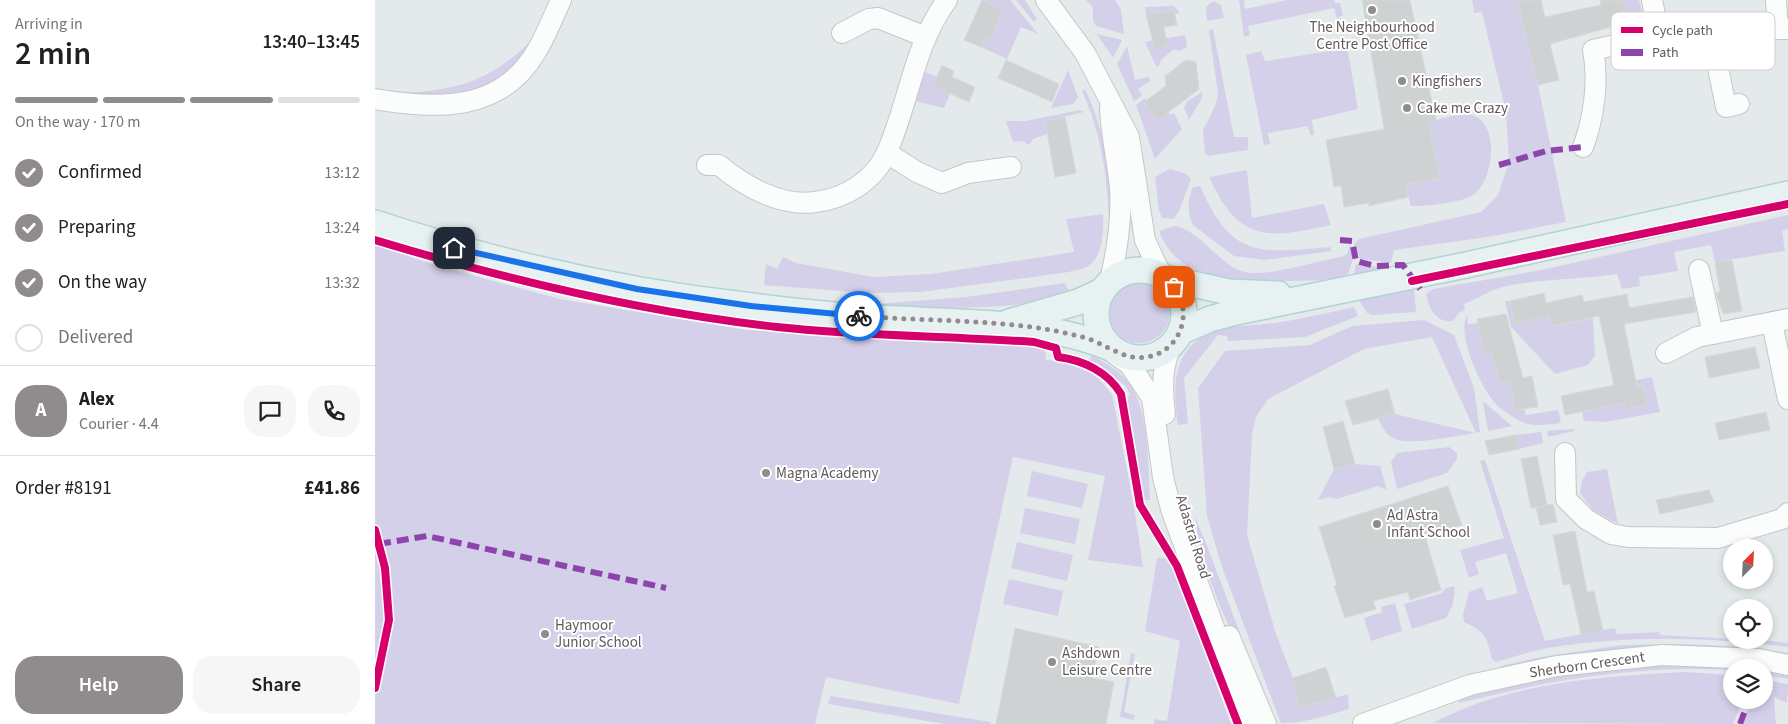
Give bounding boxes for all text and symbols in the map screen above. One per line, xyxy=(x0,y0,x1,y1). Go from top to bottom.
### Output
marker: The Neighbourhood Centre Post Office xyxy=(1366,4,1378,16)
legend xyxy=(1611,12,1775,70)
text: Arriving in xyxy=(15,13,83,35)
place label: The Neighbourhood Centre Post Office xyxy=(1309,17,1435,55)
text: Cycle path xyxy=(1652,21,1713,41)
text: 13:40–13:45 xyxy=(262,29,360,56)
text: 2 min xyxy=(15,31,91,77)
text: Path xyxy=(1652,43,1679,63)
place label: Kingfishers xyxy=(1412,71,1482,92)
marker: Kingfishers xyxy=(1396,75,1408,87)
place label: Cake me Crazy xyxy=(1417,98,1508,119)
marker: Cake me Crazy xyxy=(1401,102,1413,114)
text: On the way · 170 m xyxy=(15,111,140,133)
icon: check xyxy=(15,159,43,187)
text: Confirmed xyxy=(58,159,142,186)
text: 13:12 xyxy=(324,162,360,184)
icon: check xyxy=(15,214,43,242)
text: Preparing xyxy=(58,214,136,241)
text: 13:24 xyxy=(324,217,360,239)
pin xyxy=(433,227,475,269)
icon: home xyxy=(440,234,468,262)
pin xyxy=(1153,266,1195,308)
icon: check xyxy=(15,269,43,297)
text: On the way xyxy=(58,269,147,296)
text: 13:32 xyxy=(324,272,360,294)
icon: bag xyxy=(1160,273,1188,301)
courier xyxy=(834,291,884,341)
icon: bike xyxy=(845,302,873,330)
text: Delivered xyxy=(58,324,133,351)
button: chat xyxy=(244,385,296,437)
button: phone xyxy=(308,385,360,437)
text: Alex xyxy=(79,386,115,413)
text: A xyxy=(36,397,46,424)
text: Courier · 4.4 xyxy=(79,413,159,435)
place label: Magna Academy xyxy=(776,463,878,484)
marker: Magna Academy xyxy=(760,467,772,479)
text: Order #8191 xyxy=(15,475,112,502)
text: £41.86 xyxy=(304,475,360,502)
street label: Adastral Road xyxy=(1170,493,1216,581)
place label: Ad Astra Infant School xyxy=(1387,505,1470,543)
marker: Ad Astra Infant School xyxy=(1371,518,1383,530)
north arrow xyxy=(1723,539,1773,589)
map controls xyxy=(1723,539,1773,709)
button: locate xyxy=(1723,599,1773,649)
place label: Haymoor Junior School xyxy=(555,615,642,653)
marker: Haymoor Junior School xyxy=(539,628,551,640)
place label: Ashdown Leisure Centre xyxy=(1062,643,1152,681)
street label: Sherborn Crescent xyxy=(1528,647,1646,683)
button: Help xyxy=(15,656,183,714)
button: Share xyxy=(193,656,360,714)
marker: Ashdown Leisure Centre xyxy=(1046,656,1058,668)
button: layers xyxy=(1723,659,1773,709)

